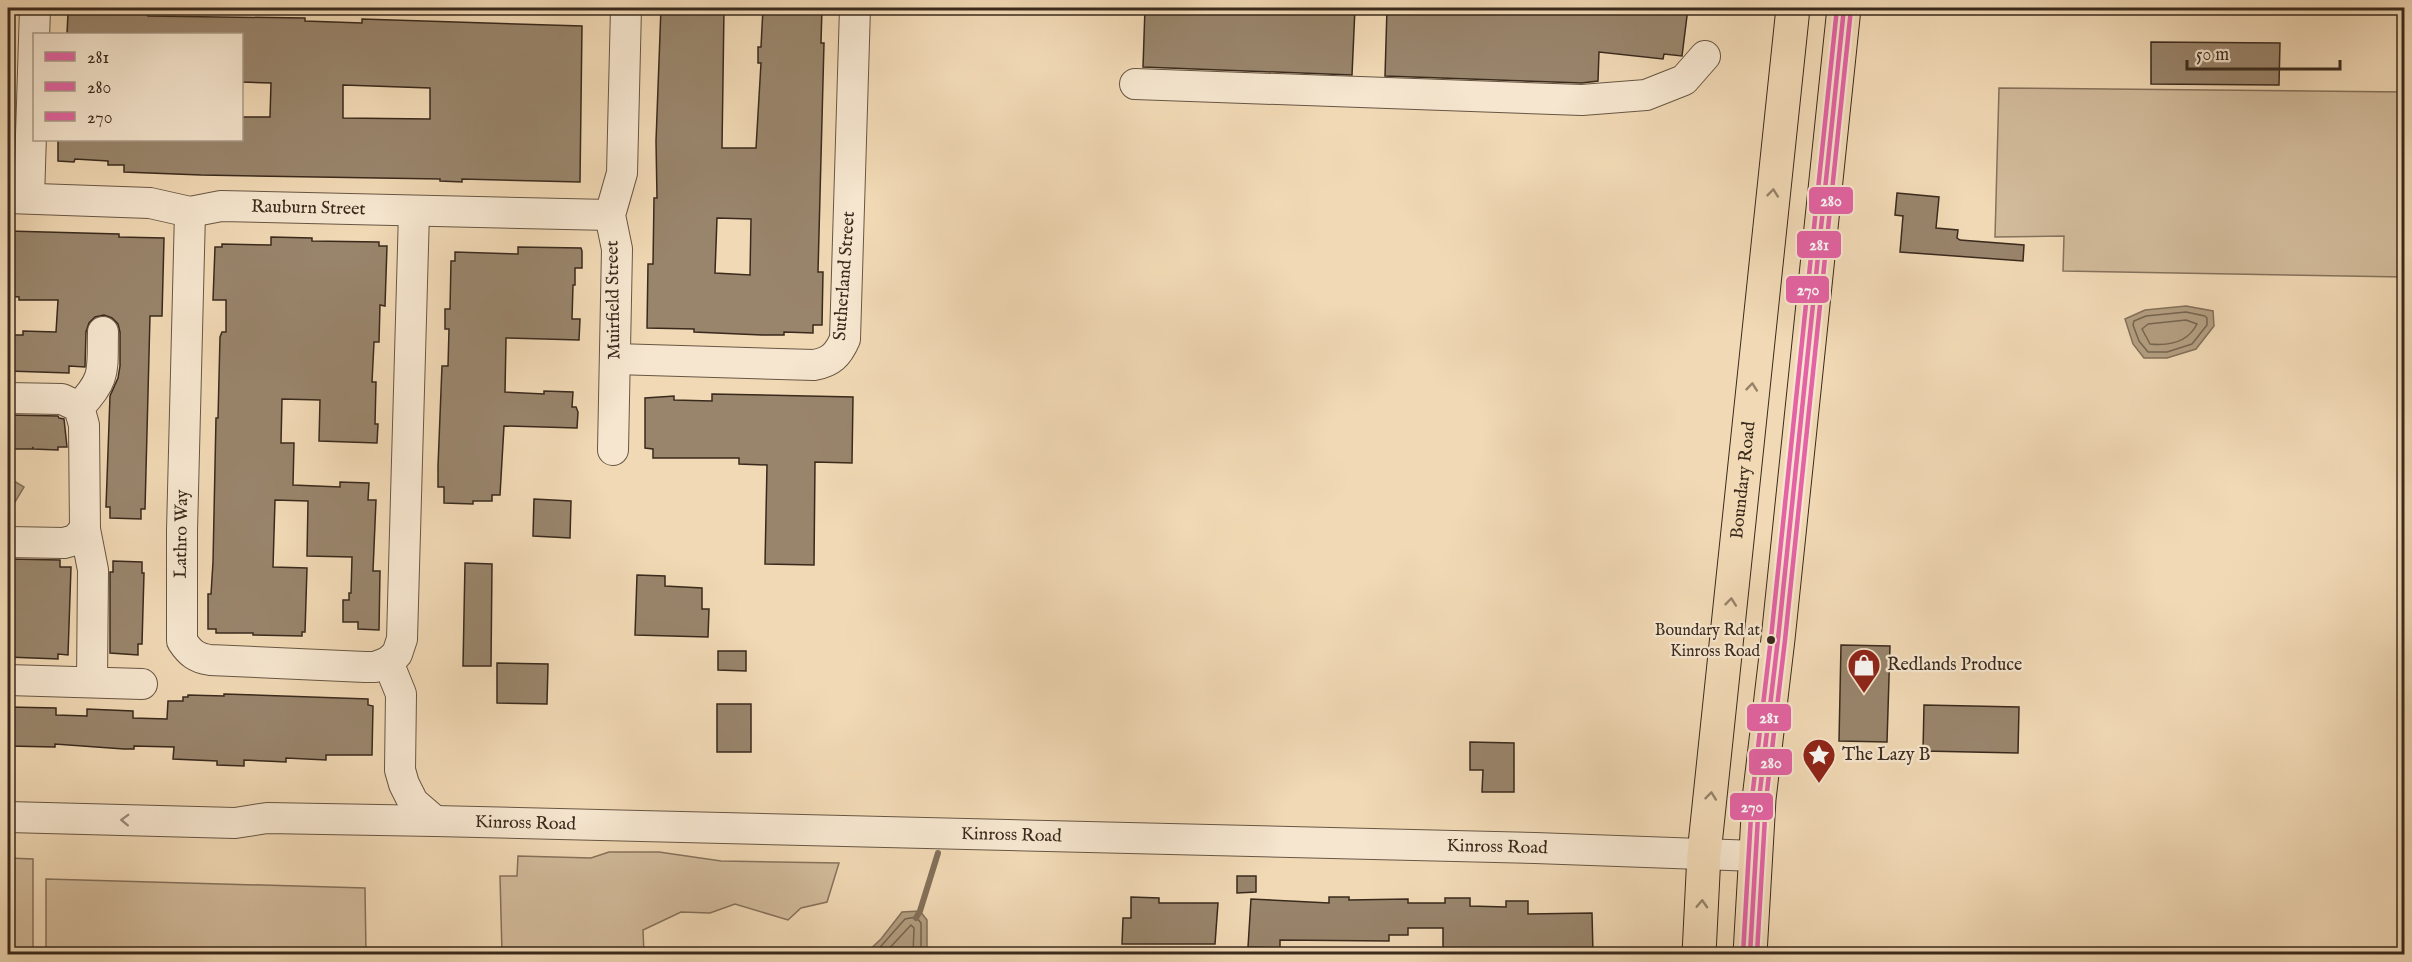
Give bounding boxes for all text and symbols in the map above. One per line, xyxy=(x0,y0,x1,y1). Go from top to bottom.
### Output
legend xyxy=(33,33,243,141)
scale bar xyxy=(2187,33,2340,71)
text: 50 m xyxy=(2196,44,2229,67)
text: 281 xyxy=(87,47,109,70)
text: 280 xyxy=(87,77,111,100)
text: 270 xyxy=(87,107,113,130)
line badge: 280 xyxy=(1808,186,1854,215)
one-way arrow xyxy=(1766,188,1779,198)
text: 280 xyxy=(1820,192,1842,212)
street label: Rauburn Street xyxy=(251,195,366,221)
street label: Sutherland Street xyxy=(829,211,861,341)
line badge: 281 xyxy=(1796,230,1842,259)
text: 281 xyxy=(1809,236,1829,256)
street label: Muirfield Street xyxy=(601,240,627,360)
line badge: 270 xyxy=(1785,275,1830,304)
text: 270 xyxy=(1797,281,1819,301)
one-way arrow xyxy=(1746,382,1758,391)
street label: Boundary Road xyxy=(1726,420,1761,540)
street label: Lathro Way xyxy=(170,489,194,579)
one-way arrow xyxy=(1724,597,1737,606)
place label: Boundary Rd at Kinross Road xyxy=(1655,621,1761,662)
marker: Boundary Rd at Kinross Road xyxy=(1765,634,1777,646)
shop icon: Redlands Produce xyxy=(1846,647,1882,694)
place label: Redlands Produce xyxy=(1887,654,2022,677)
line badge: 281 xyxy=(1746,703,1792,732)
text: 281 xyxy=(1759,709,1779,729)
place icon: The Lazy B xyxy=(1801,737,1837,784)
place label: The Lazy B xyxy=(1842,744,1931,767)
line badge: 280 xyxy=(1748,748,1793,776)
text: 280 xyxy=(1760,754,1782,774)
one-way arrow xyxy=(1704,791,1716,800)
line badge: 270 xyxy=(1729,792,1774,821)
text: 270 xyxy=(1741,798,1763,818)
street label: Kinross Road xyxy=(475,810,577,836)
one-way arrow xyxy=(121,814,130,826)
street label: Kinross Road xyxy=(961,822,1063,848)
street label: Kinross Road xyxy=(1446,834,1549,860)
one-way arrow xyxy=(1695,900,1708,909)

